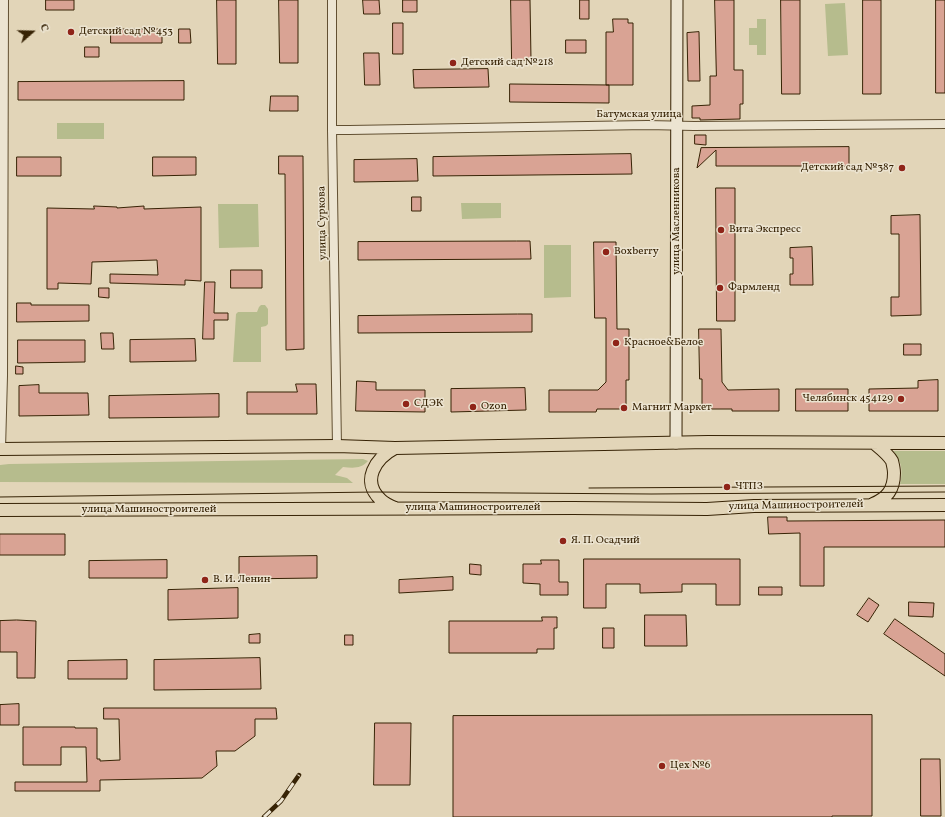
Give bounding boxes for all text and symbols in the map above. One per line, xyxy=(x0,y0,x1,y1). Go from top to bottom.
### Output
north arrow xyxy=(12,12,52,52)
text: С xyxy=(35,22,52,34)
place label: Детский сад №453 xyxy=(79,25,173,39)
marker: Детский сад №453 xyxy=(66,27,76,37)
place label: Детский сад №218 xyxy=(461,56,553,70)
marker: Детский сад №218 xyxy=(448,58,458,68)
street label: Батумская улица xyxy=(596,108,682,122)
place label: Детский сад №387 xyxy=(801,161,894,175)
marker: Детский сад №387 xyxy=(897,163,907,173)
street label: улица Масленникова xyxy=(670,167,684,275)
street label: улица Суркова xyxy=(316,186,330,260)
place label: Вита Экспресс xyxy=(729,223,801,237)
marker: Вита Экспресс xyxy=(716,225,726,235)
place label: Boxberry xyxy=(614,245,659,259)
marker: Boxberry xyxy=(601,247,611,257)
place label: Фармленд xyxy=(728,281,780,295)
marker: Фармленд xyxy=(715,283,725,293)
place label: Красное&Белое xyxy=(624,336,703,350)
marker: Красное&Белое xyxy=(611,338,621,348)
place label: Челябинск 454129 xyxy=(802,392,893,406)
marker: Челябинск 454129 xyxy=(896,394,906,404)
place label: СДЭК xyxy=(414,397,443,411)
marker: СДЭК xyxy=(401,399,411,409)
place label: Ozon xyxy=(481,400,507,414)
place label: Магнит Маркет xyxy=(632,401,712,415)
marker: Ozon xyxy=(468,402,478,412)
marker: Магнит Маркет xyxy=(619,403,629,413)
place label: ЧТПЗ xyxy=(735,480,763,494)
marker: ЧТПЗ xyxy=(722,482,732,492)
street label: улица Машиностроителей xyxy=(728,498,864,514)
street label: улица Машиностроителей xyxy=(406,501,540,515)
street label: улица Машиностроителей xyxy=(82,503,216,517)
place label: Я. П. Осадчий xyxy=(571,534,640,548)
marker: Я. П. Осадчий xyxy=(558,536,568,546)
place label: В. И. Ленин xyxy=(213,573,270,587)
marker: В. И. Ленин xyxy=(200,575,210,585)
place label: Цех №6 xyxy=(670,759,710,773)
marker: Цех №6 xyxy=(657,761,667,771)

